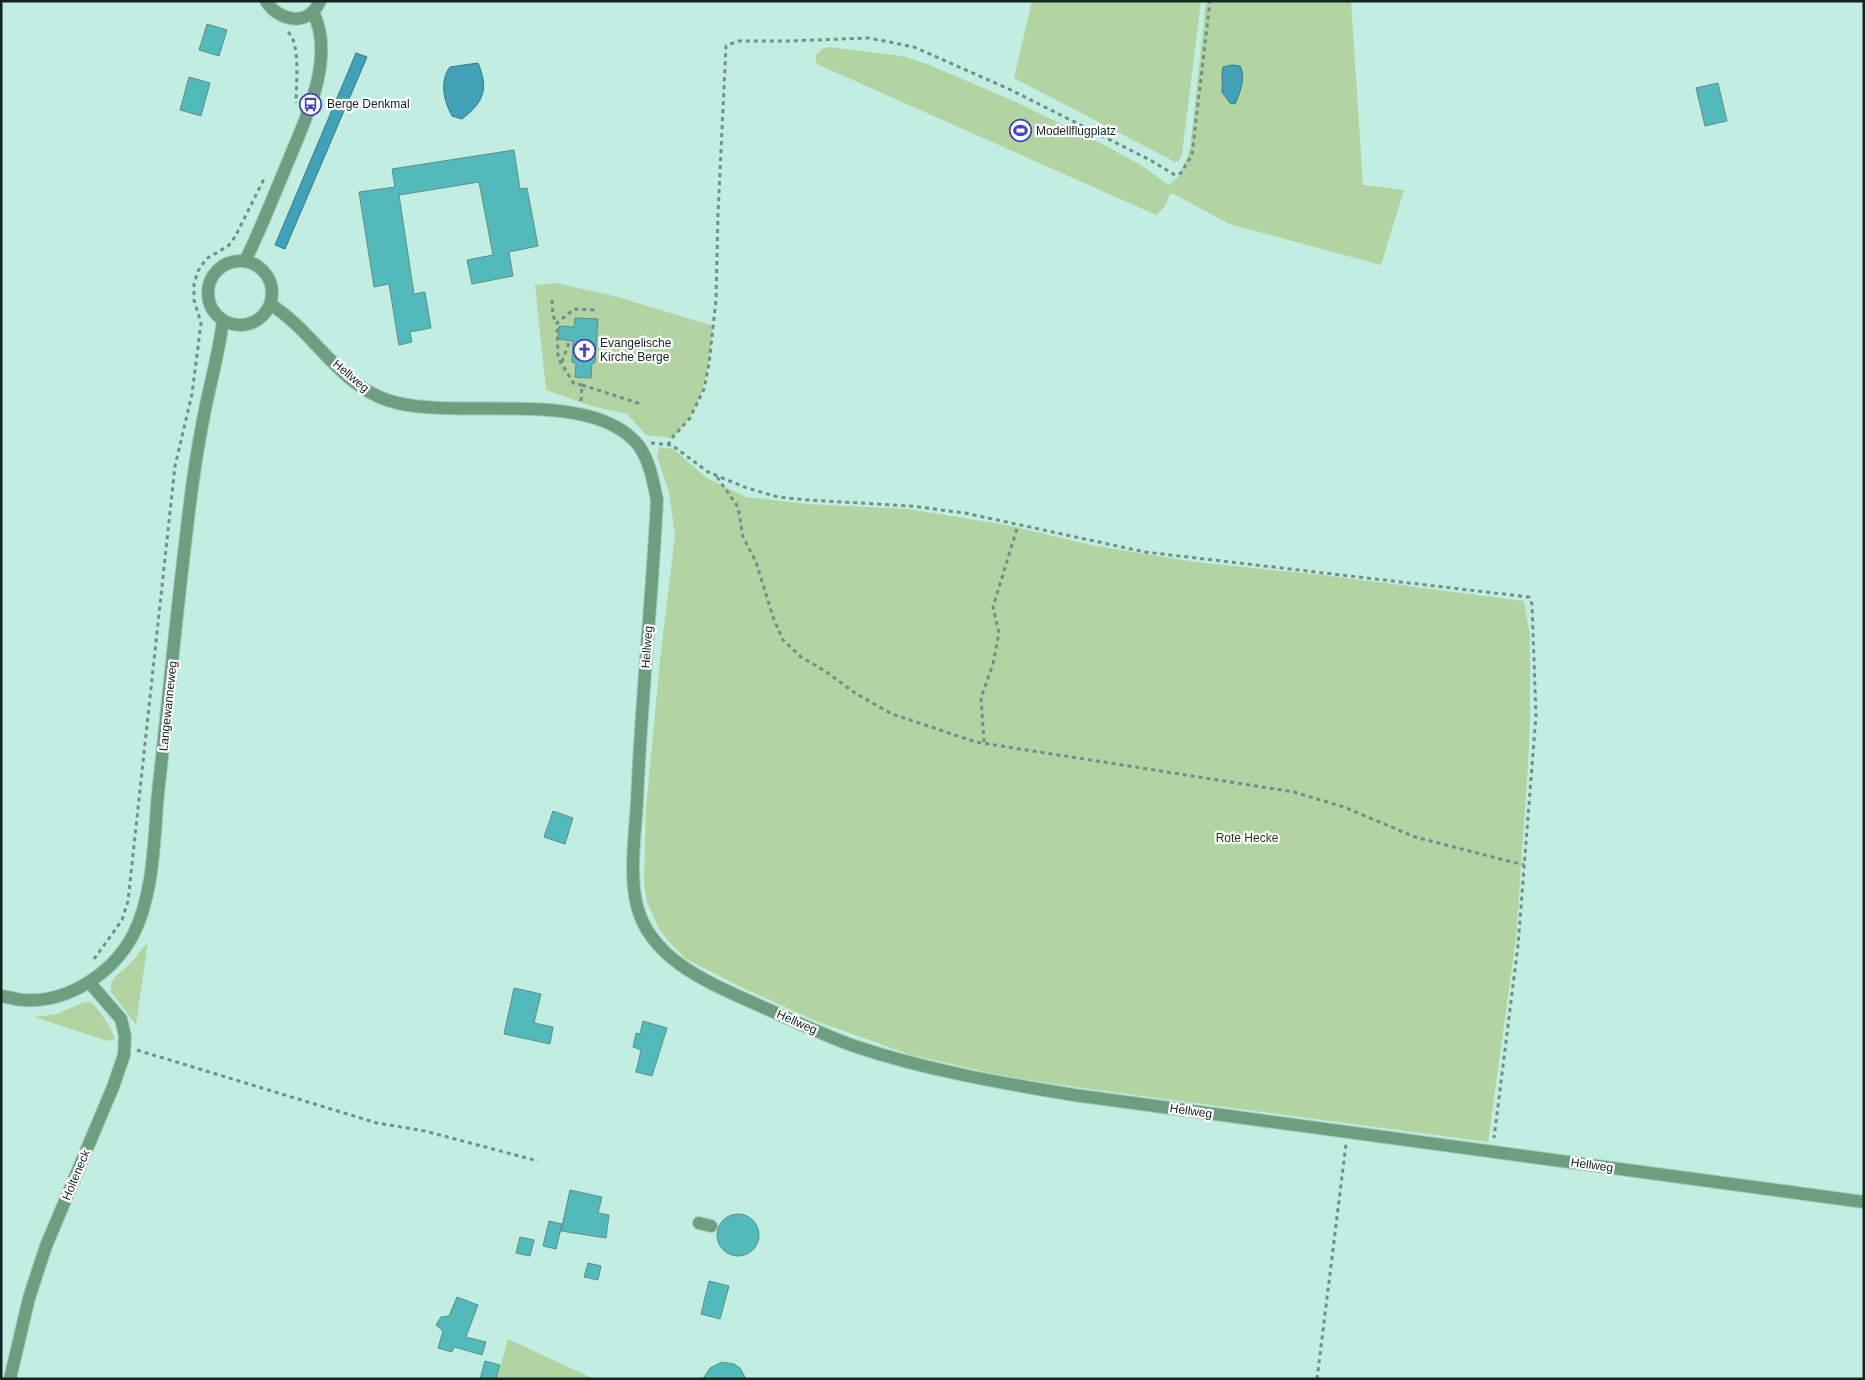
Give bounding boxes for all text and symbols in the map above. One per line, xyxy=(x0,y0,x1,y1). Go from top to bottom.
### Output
bus stop icon: Berge Denkmal xyxy=(299,92,323,116)
place label: Berge Denkmal xyxy=(327,97,410,111)
sports icon: Modellflugplatz xyxy=(1008,119,1032,143)
place label: Modellflugplatz xyxy=(1036,124,1116,138)
place label: Evangelische Kirche Berge xyxy=(600,336,672,364)
church icon: Evangelische Kirche Berge xyxy=(572,338,596,362)
street label: Hellweg xyxy=(330,357,372,395)
street label: Hellweg xyxy=(639,625,655,669)
street label: Langewanneweg xyxy=(156,660,180,752)
park label: Rote Hecke xyxy=(1216,831,1279,845)
street label: Hellweg xyxy=(775,1007,819,1037)
street label: Hellweg xyxy=(1169,1101,1213,1121)
street label: Holteneck xyxy=(59,1147,93,1202)
street label: Hellweg xyxy=(1570,1155,1614,1175)

